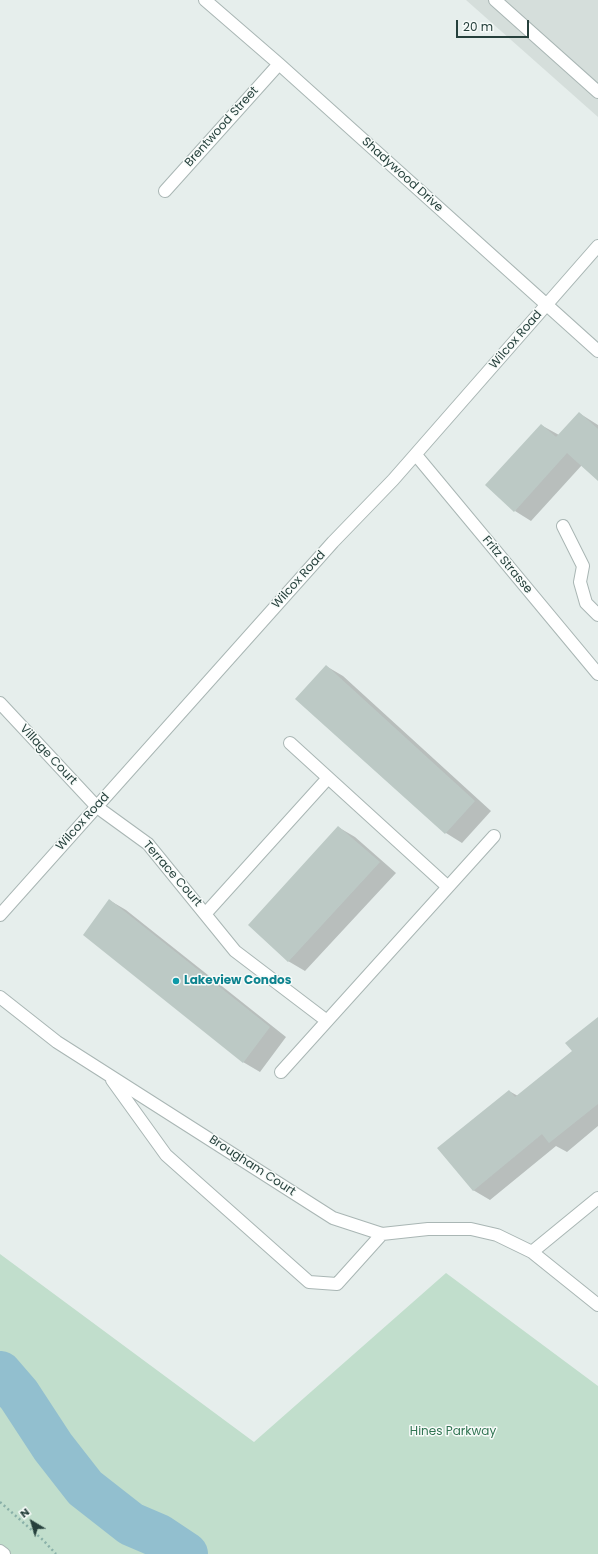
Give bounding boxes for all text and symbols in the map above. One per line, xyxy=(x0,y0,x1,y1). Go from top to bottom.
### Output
scale bar xyxy=(458,12,531,38)
text: 20 m xyxy=(463,18,493,35)
street label: Brentwood Street xyxy=(182,84,262,170)
street label: Shadywood Drive xyxy=(358,135,446,215)
street label: Wilcox Road xyxy=(487,308,545,372)
street label: Fritz Strasse xyxy=(479,533,535,597)
street label: Wilcox Road xyxy=(269,548,329,612)
street label: Village Court xyxy=(16,722,80,788)
street label: Wilcox Road xyxy=(53,790,113,854)
street label: Terrace Court xyxy=(140,838,204,910)
place label: Lakeview Condos xyxy=(184,974,291,988)
marker: Lakeview Condos xyxy=(171,976,181,986)
street label: Brougham Court xyxy=(206,1133,298,1199)
park label: Hines Parkway xyxy=(410,1425,496,1439)
north arrow xyxy=(12,1502,52,1542)
text: N xyxy=(16,1504,33,1521)

